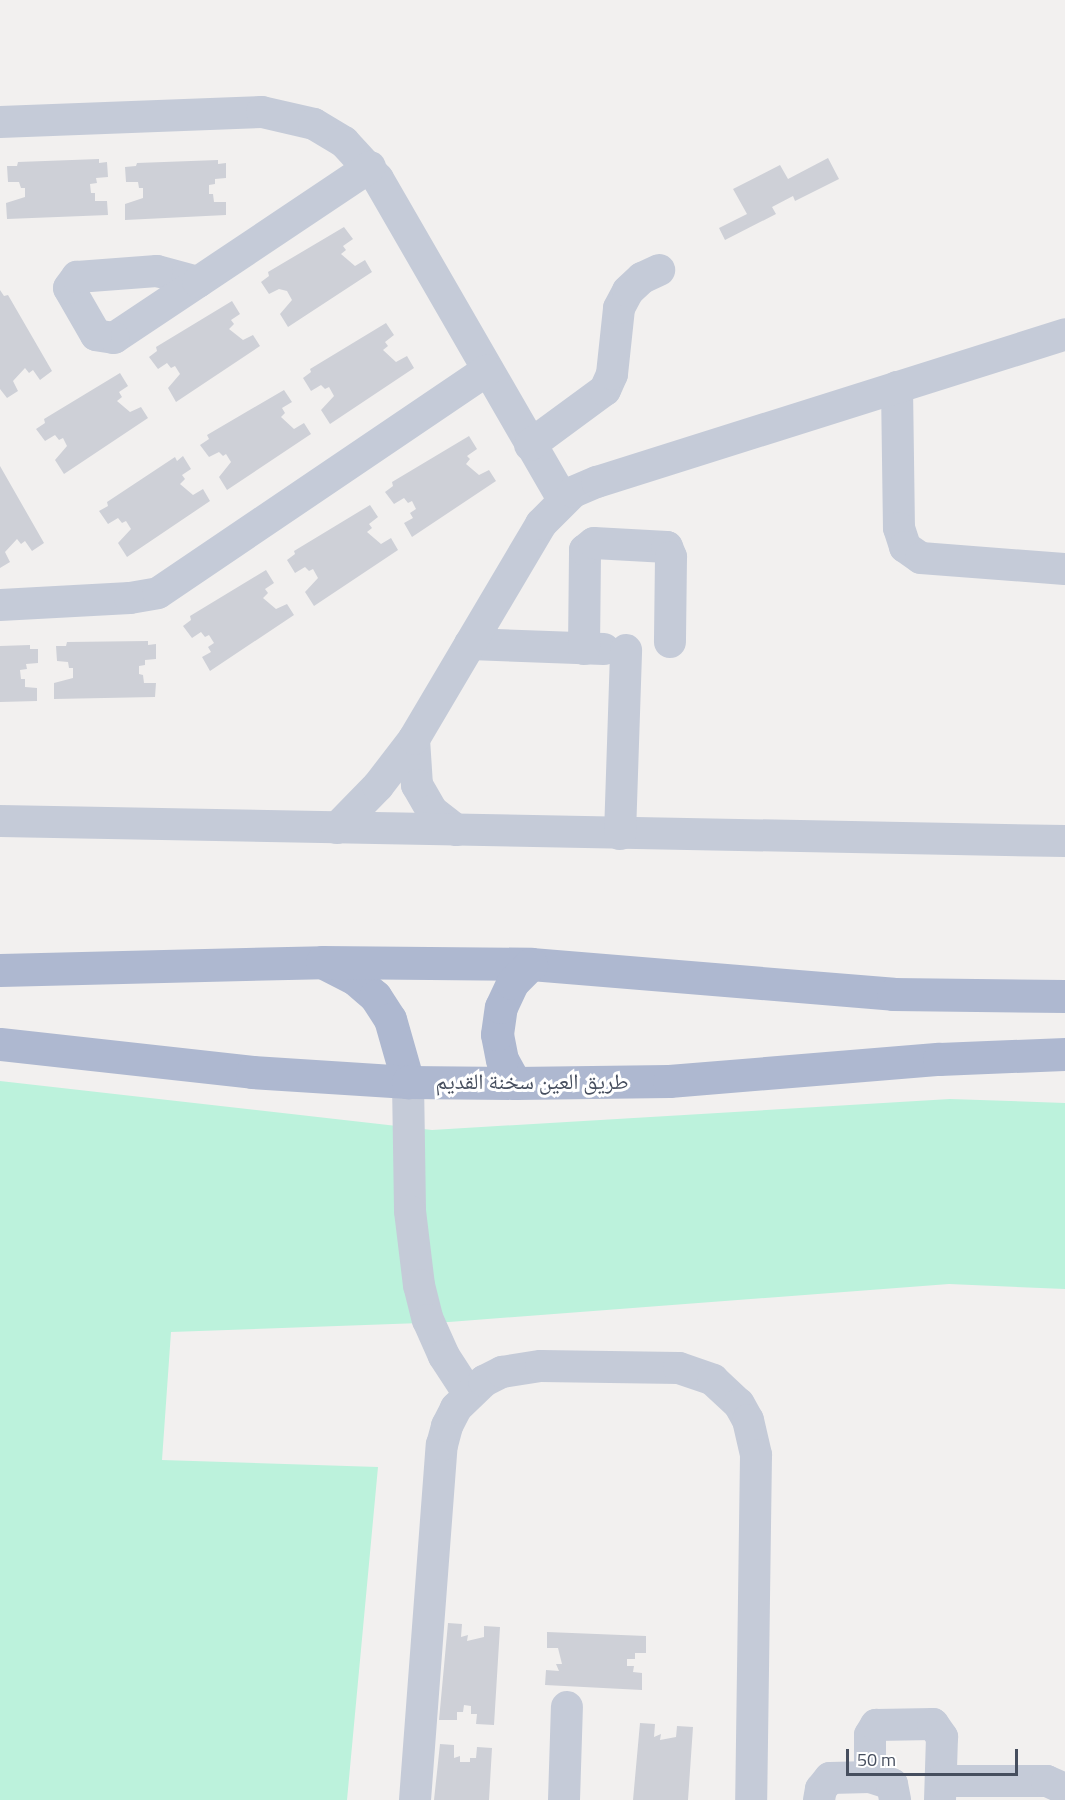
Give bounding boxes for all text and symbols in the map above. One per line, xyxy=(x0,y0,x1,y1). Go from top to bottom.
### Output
street label: طريق العين سخنة القديم xyxy=(436,1069,628,1095)
scale bar xyxy=(849,1737,1022,1775)
text: 50 m xyxy=(857,1746,896,1773)

